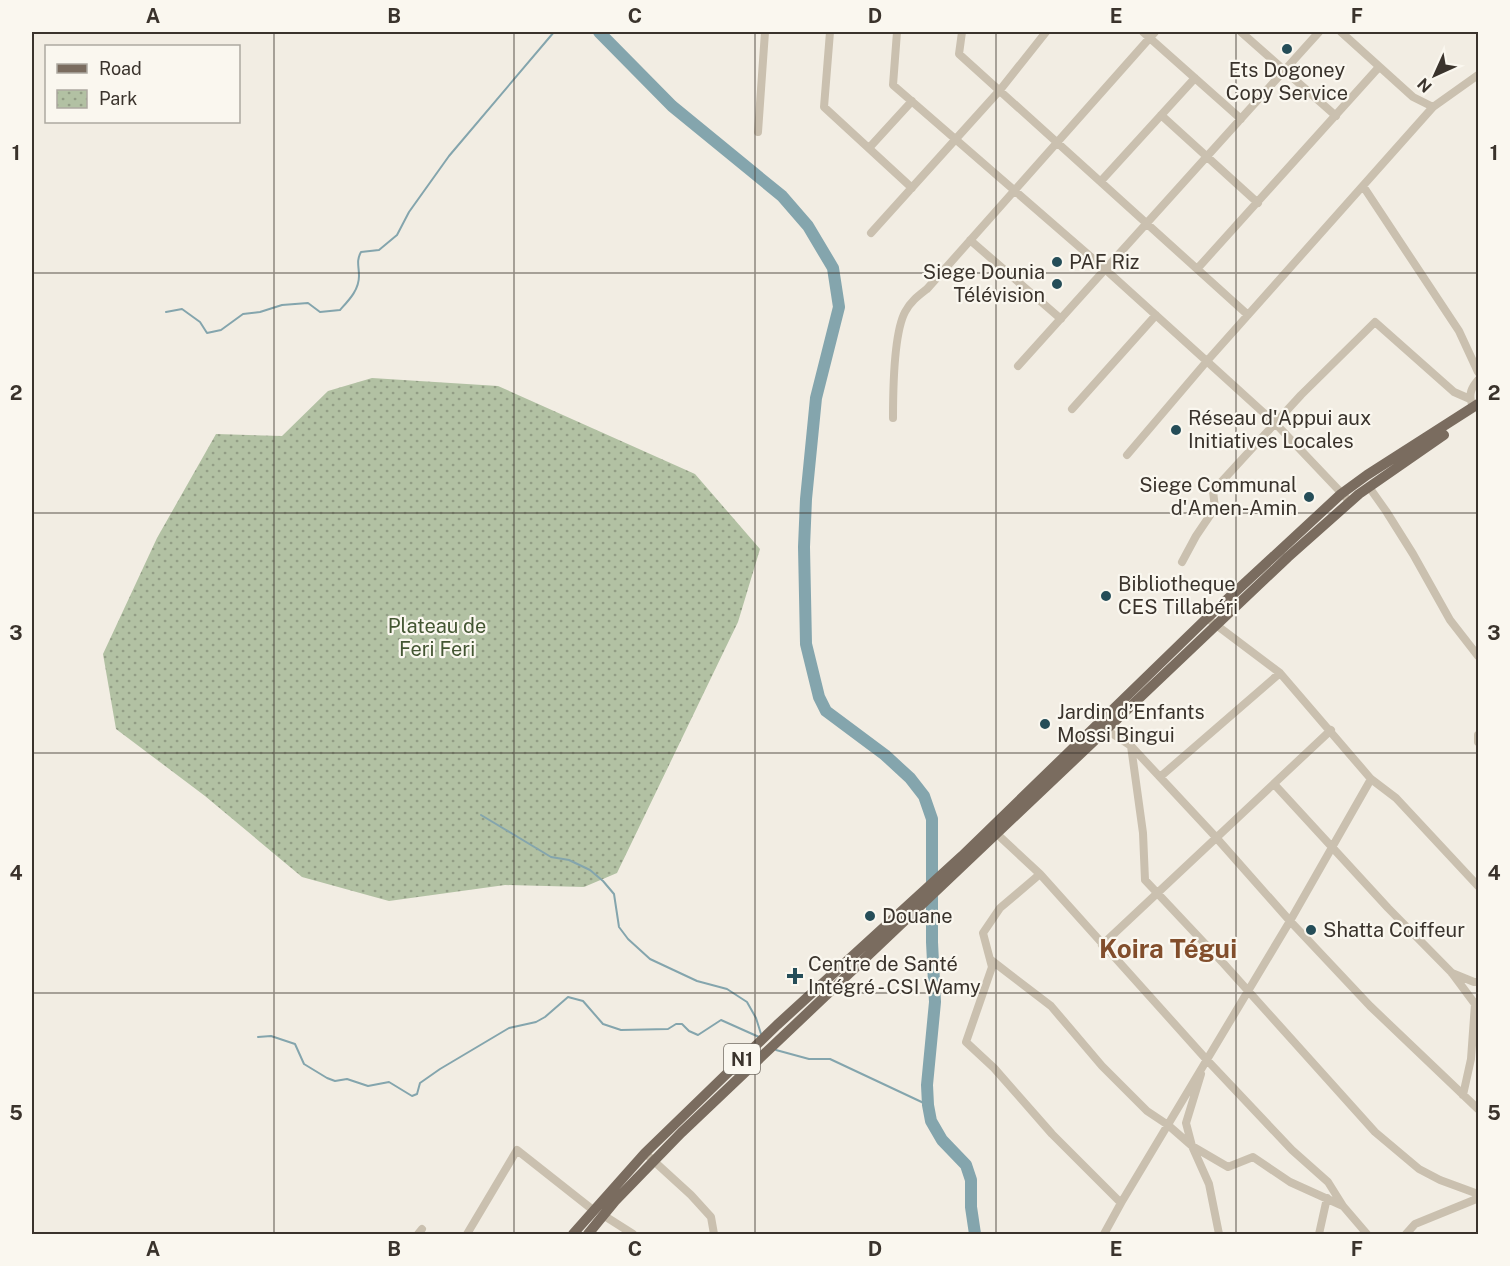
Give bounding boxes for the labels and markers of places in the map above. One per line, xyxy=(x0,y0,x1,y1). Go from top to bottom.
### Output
marker: Ets Dogoney Copy Service xyxy=(1280,42,1294,56)
place label: Ets Dogoney Copy Service xyxy=(1226,58,1348,105)
place label: PAF Riz xyxy=(1069,250,1139,274)
marker: PAF Riz xyxy=(1050,255,1064,269)
place label: Siege Dounia Télévision xyxy=(923,260,1045,307)
marker: Siege Dounia Télévision xyxy=(1050,277,1064,291)
place label: Réseau d'Appui aux Initiatives Locales xyxy=(1188,406,1371,453)
marker: Réseau d'Appui aux Initiatives Locales xyxy=(1169,423,1183,437)
place label: Siege Communal d'Amen-Amin xyxy=(1139,473,1297,520)
marker: Siege Communal d'Amen-Amin xyxy=(1302,490,1316,504)
place label: Bibliotheque CES Tillabéri xyxy=(1118,572,1238,619)
marker: Bibliotheque CES Tillabéri xyxy=(1099,589,1113,603)
place label: Jardin d’Enfants Mossi Bingui xyxy=(1057,700,1205,747)
marker: Jardin d’Enfants Mossi Bingui xyxy=(1038,717,1052,731)
place label: Douane xyxy=(882,904,953,928)
marker: Douane xyxy=(863,909,877,923)
place label: Shatta Coiffeur xyxy=(1323,918,1465,942)
marker: Shatta Coiffeur xyxy=(1304,923,1318,937)
place label: Centre de Santé Intégré - CSI Wamy xyxy=(808,952,981,999)
marker: Centre de Santé Intégré - CSI Wamy xyxy=(786,967,804,985)

